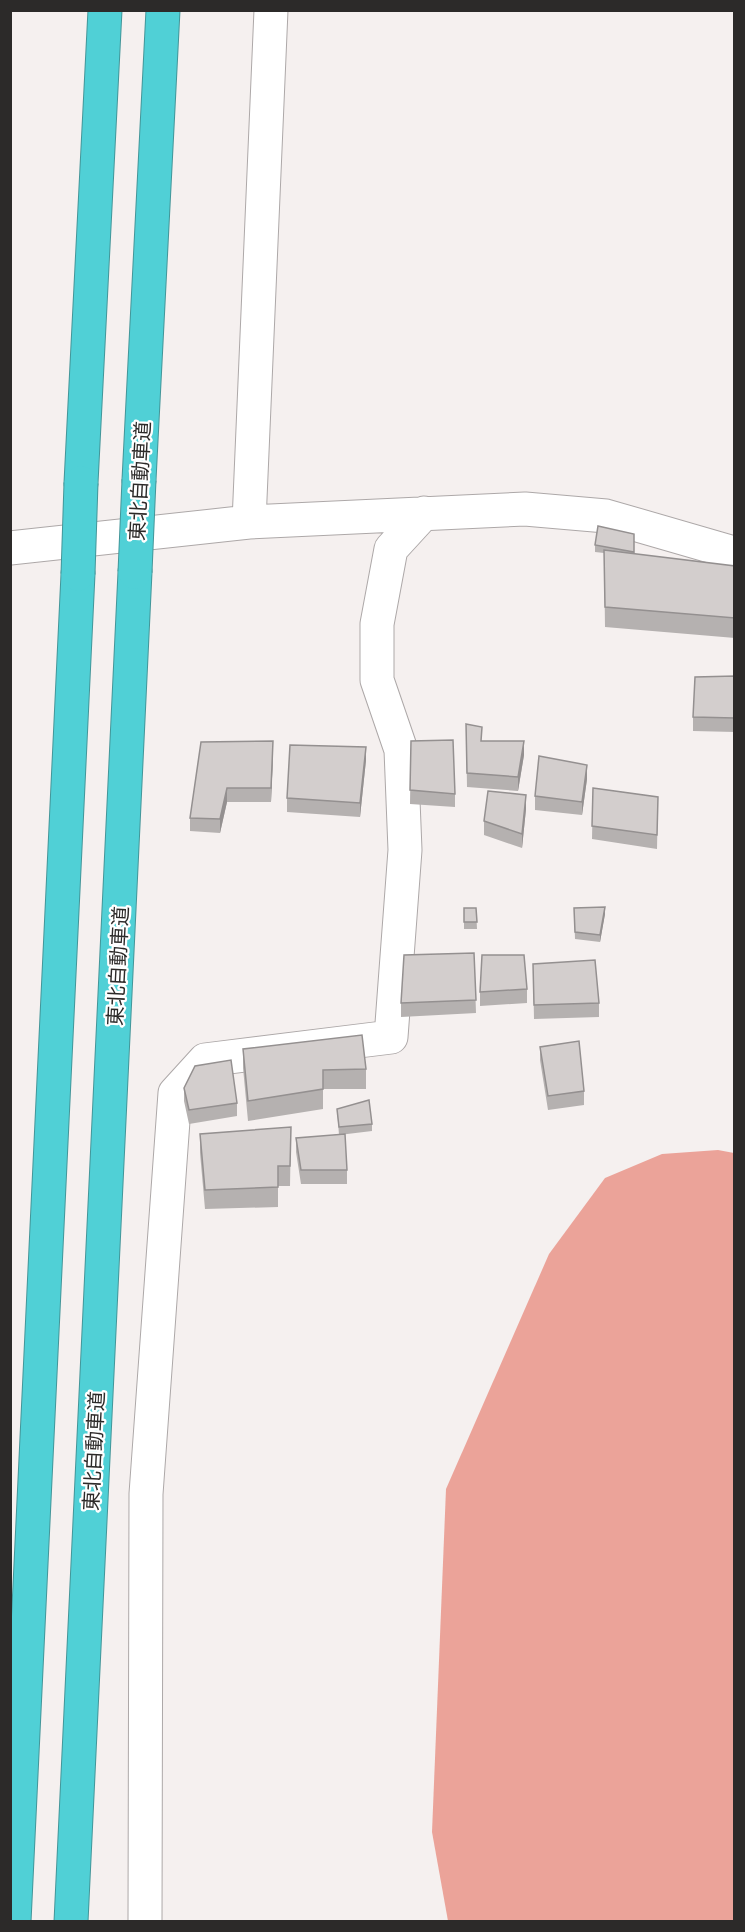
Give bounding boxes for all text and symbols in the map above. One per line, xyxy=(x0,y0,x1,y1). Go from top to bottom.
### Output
street label: 東北自動車道 xyxy=(125,420,155,542)
street label: 東北自動車道 xyxy=(103,905,133,1027)
street label: 東北自動車道 xyxy=(79,1390,109,1512)

